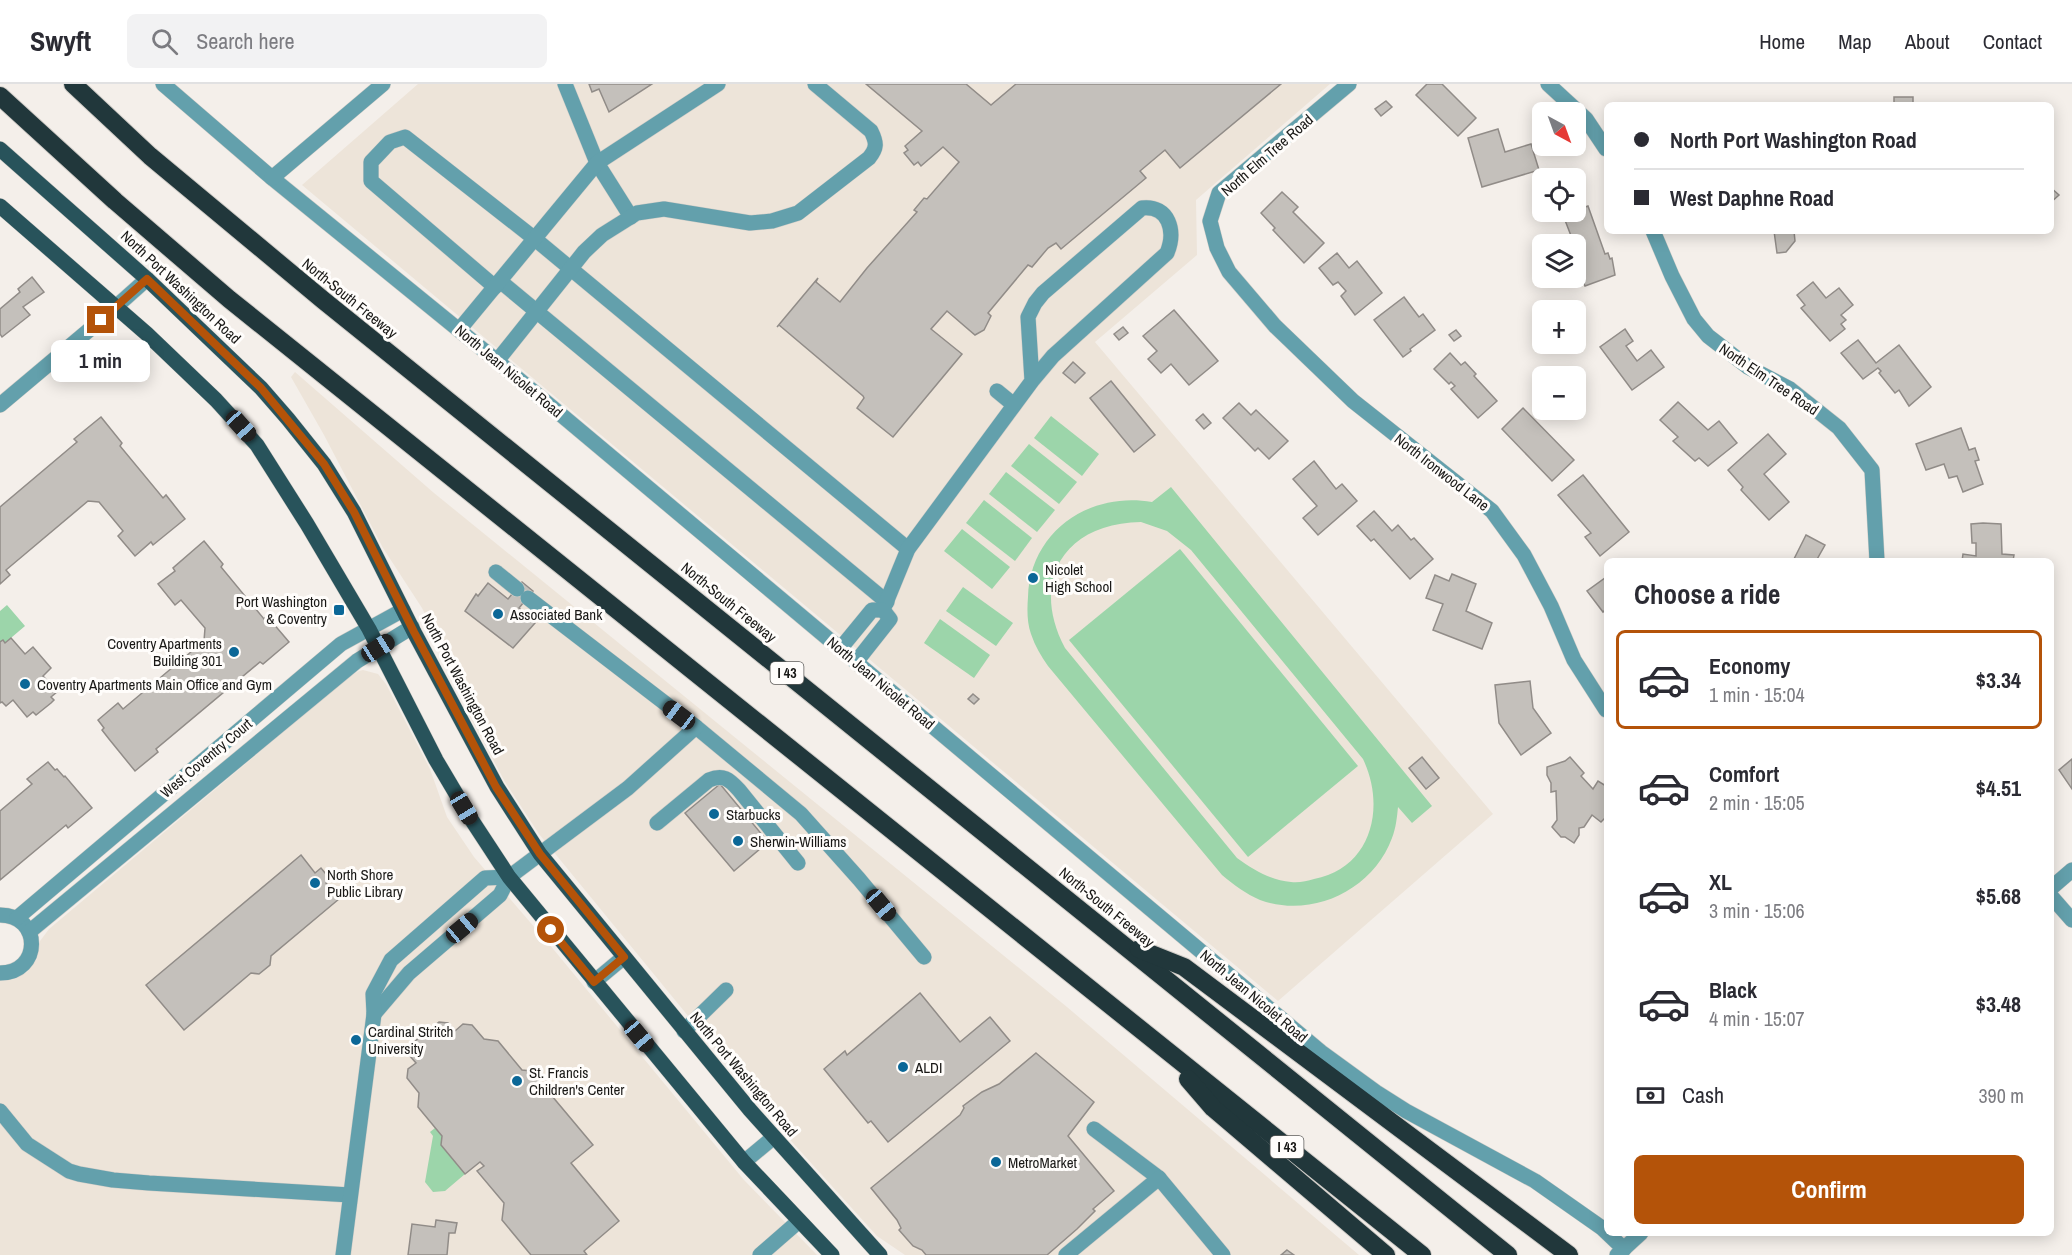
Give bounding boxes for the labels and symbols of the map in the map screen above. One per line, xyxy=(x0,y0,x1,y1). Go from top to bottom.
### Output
north arrow xyxy=(1532,102,1586,156)
street label: North Elm Tree Road xyxy=(1217,109,1317,201)
street label: North Port Washington Road xyxy=(116,226,246,348)
street label: North-South Freeway xyxy=(298,253,403,343)
route end xyxy=(87,306,114,333)
street label: North Jean Nicolet Road xyxy=(451,320,567,422)
street label: North Elm Tree Road xyxy=(1715,338,1823,420)
callout: 1 min xyxy=(51,341,150,383)
car xyxy=(222,407,260,445)
street label: North Ironwood Lane xyxy=(1390,428,1494,516)
street label: North-South Freeway xyxy=(677,557,782,647)
place label: Nicolet High School xyxy=(1045,559,1112,597)
marker: Nicolet High School xyxy=(1026,571,1040,585)
place label: Port Washington & Coventry xyxy=(236,591,328,629)
marker: Port Washington & Coventry xyxy=(332,603,346,617)
place label: Associated Bank xyxy=(509,604,603,625)
marker: Associated Bank xyxy=(491,607,505,621)
street label: North Port Washington Road xyxy=(417,610,509,758)
car xyxy=(358,631,398,665)
street label: North Jean Nicolet Road xyxy=(823,632,939,734)
place label: Coventry Apartments Building 301 xyxy=(107,633,222,671)
marker: Coventry Apartments Building 301 xyxy=(227,645,241,659)
road number: I 43 xyxy=(770,662,804,684)
place label: Coventry Apartments Main Office and Gym xyxy=(37,674,272,695)
marker: Coventry Apartments Main Office and Gym xyxy=(18,677,32,691)
car xyxy=(659,697,699,733)
street label: West Coventry Court xyxy=(156,713,257,803)
car xyxy=(447,788,481,828)
place label: Starbucks xyxy=(726,804,781,825)
marker: Starbucks xyxy=(707,807,721,821)
place label: Sherwin-Williams xyxy=(750,831,846,852)
marker: Sherwin-Williams xyxy=(731,834,745,848)
street label: North-South Freeway xyxy=(1055,862,1160,952)
place label: North Shore Public Library xyxy=(327,864,404,902)
marker: North Shore Public Library xyxy=(308,876,322,890)
car xyxy=(863,885,899,925)
car xyxy=(442,910,482,946)
route start xyxy=(537,916,564,943)
street label: North Jean Nicolet Road xyxy=(1196,945,1312,1047)
street label: North Port Washington Road xyxy=(685,1007,803,1141)
car xyxy=(621,1016,657,1056)
place label: Cardinal Stritch University xyxy=(368,1021,453,1059)
marker: Cardinal Stritch University xyxy=(349,1033,363,1047)
place label: ALDI xyxy=(914,1057,942,1078)
marker: ALDI xyxy=(896,1060,910,1074)
place label: St. Francis Children's Center xyxy=(529,1062,624,1100)
marker: St. Francis Children's Center xyxy=(510,1074,524,1088)
road number: I 43 xyxy=(1270,1136,1304,1158)
place label: MetroMarket xyxy=(1008,1152,1078,1173)
marker: MetroMarket xyxy=(989,1155,1003,1169)

